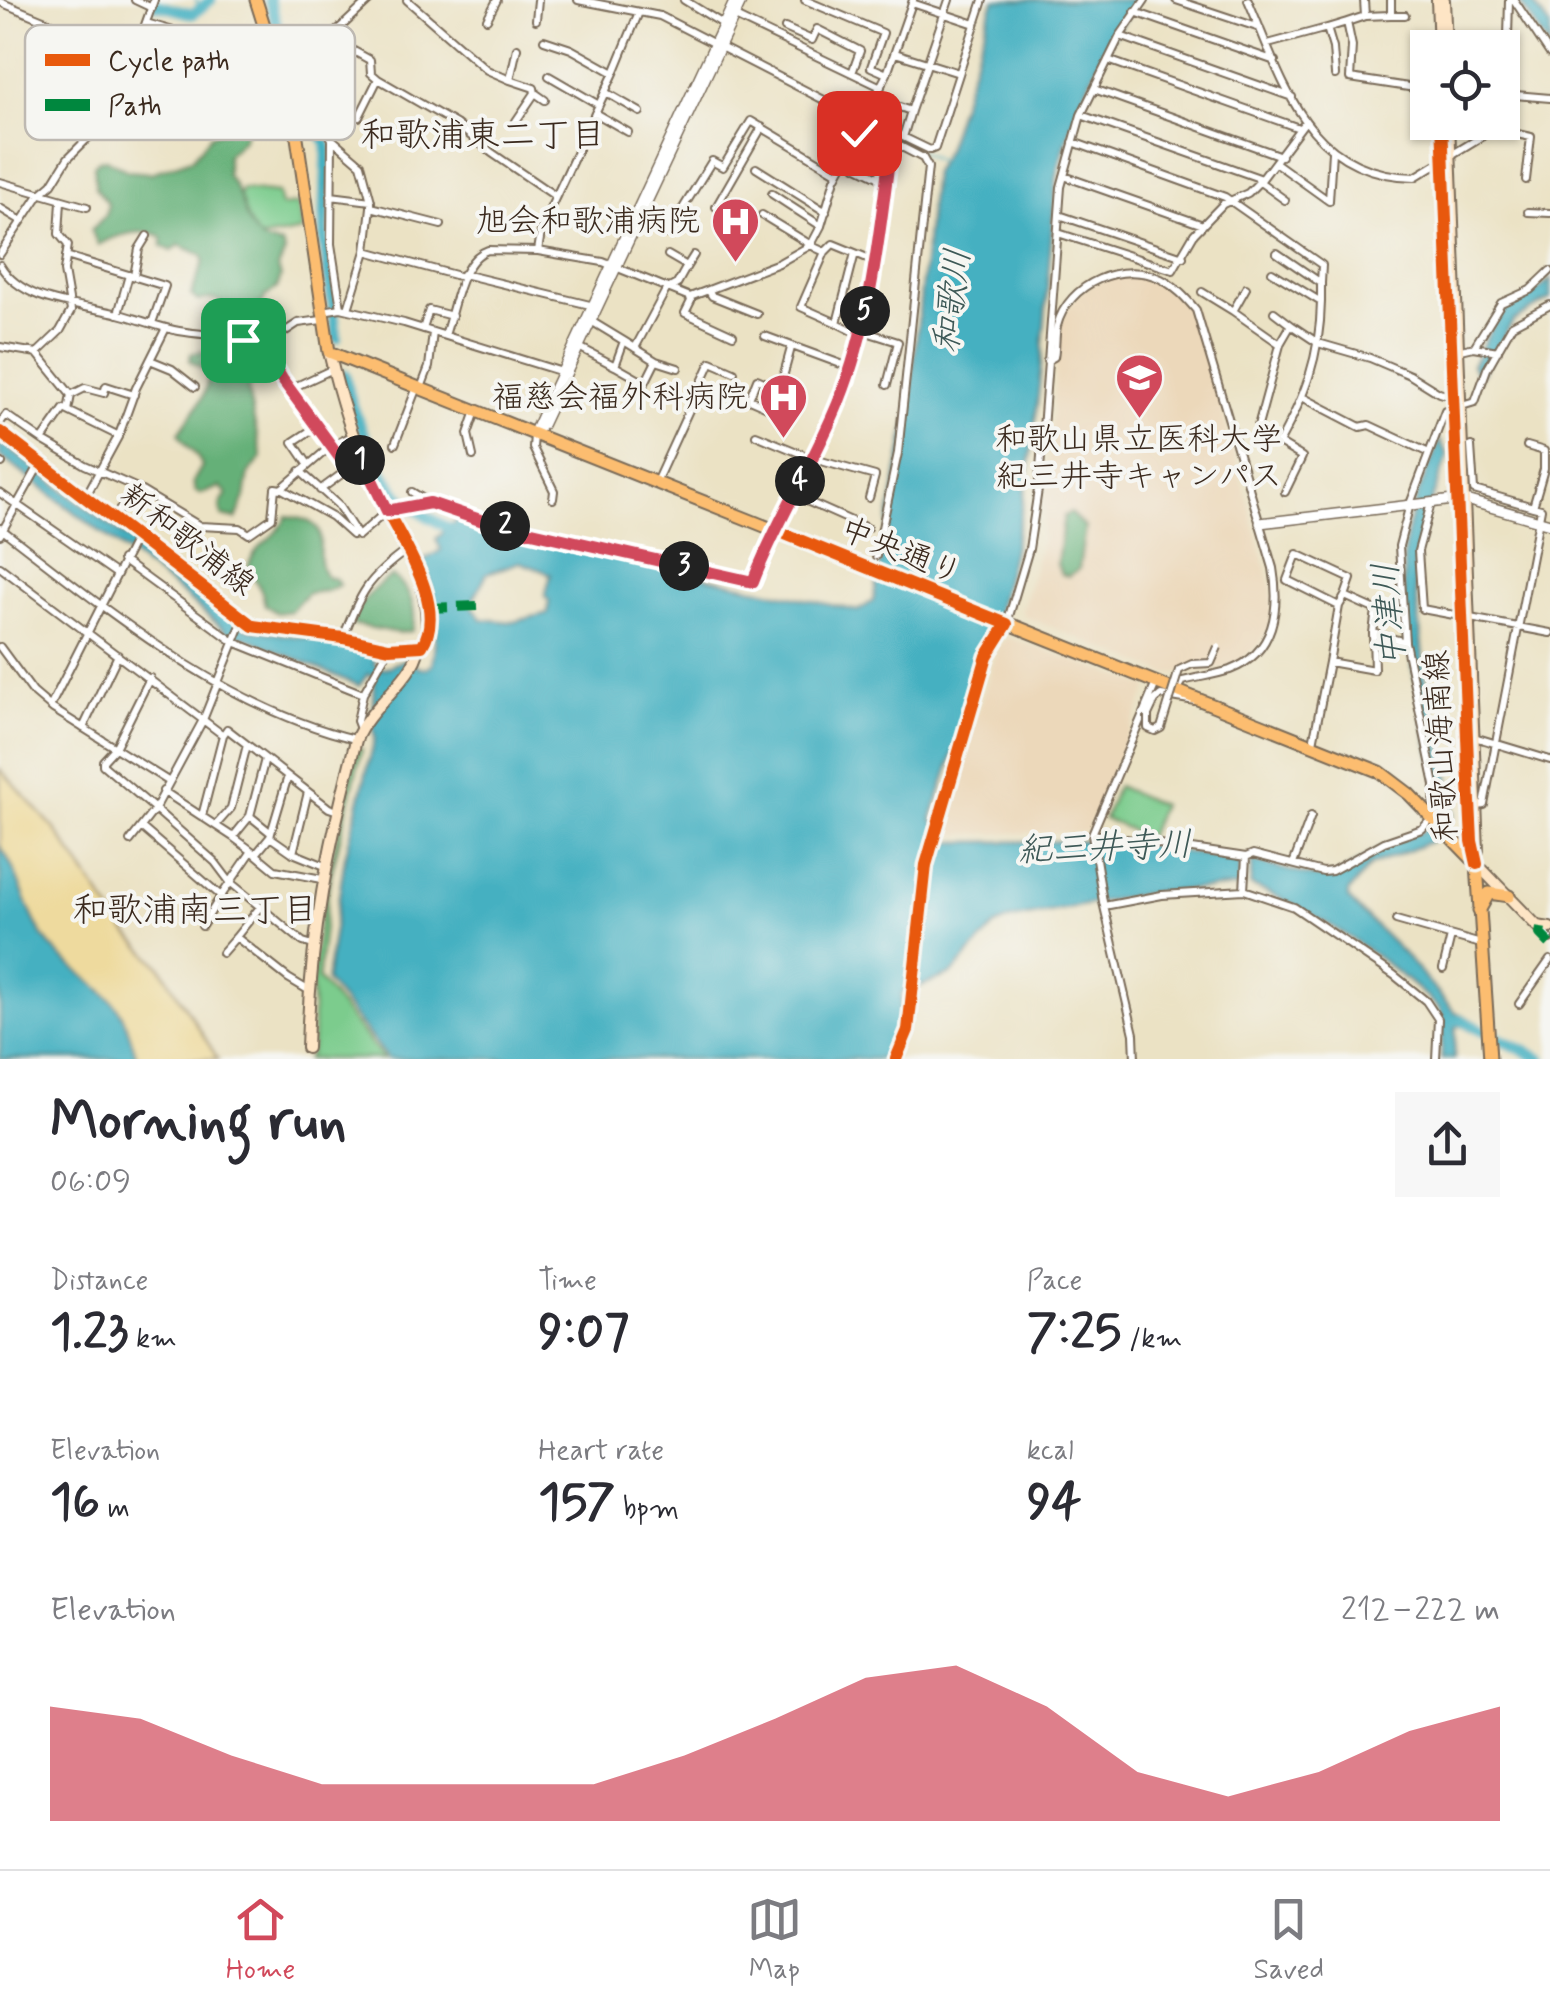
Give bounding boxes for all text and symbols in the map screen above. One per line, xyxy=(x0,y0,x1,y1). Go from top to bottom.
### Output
legend xyxy=(25,25,355,140)
map controls xyxy=(1410,30,1520,140)
button: locate xyxy=(1410,30,1520,140)
text: Cycle path xyxy=(108,44,230,81)
text: Path xyxy=(108,89,162,126)
pin xyxy=(817,91,902,176)
icon: check xyxy=(832,106,887,161)
district label: 和歌浦東二丁目 xyxy=(360,113,606,159)
hospital icon: 旭会和歌浦病院 xyxy=(709,196,761,264)
place label: 旭会和歌浦病院 xyxy=(476,201,700,243)
water label: 和歌川 xyxy=(924,246,982,356)
pin: 5 xyxy=(840,286,890,336)
text: 5 xyxy=(857,292,873,329)
pin xyxy=(201,298,286,383)
icon: arrive xyxy=(216,313,271,368)
school or university icon: 和歌山県立医科大学 紀三井寺キャンパス xyxy=(1113,352,1165,420)
hospital icon: 福慈会福外科病院 xyxy=(757,372,809,440)
place label: 福慈会福外科病院 xyxy=(492,377,748,419)
place label: 和歌山県立医科大学 紀三井寺キャンパス xyxy=(995,419,1283,498)
pin: 1 xyxy=(335,435,385,485)
text: 1 xyxy=(354,441,366,478)
pin: 4 xyxy=(775,456,825,506)
text: 4 xyxy=(792,462,808,499)
street label: 新和歌浦線 xyxy=(111,474,263,606)
pin: 2 xyxy=(480,501,530,551)
text: 2 xyxy=(498,507,512,544)
street label: 中央通り xyxy=(834,509,968,595)
pin: 3 xyxy=(659,541,709,591)
text: 3 xyxy=(678,547,690,584)
water label: 中津川 xyxy=(1363,561,1417,669)
street label: 和歌山海南線 xyxy=(1416,649,1468,843)
water label: 紀三井寺川 xyxy=(1017,822,1193,874)
district label: 和歌浦南三丁目 xyxy=(72,888,318,934)
text: Morning run xyxy=(50,1087,347,1159)
button: share xyxy=(1395,1092,1500,1197)
text: 06:09 xyxy=(50,1161,131,1203)
text: Distance xyxy=(50,1263,148,1300)
text: Time xyxy=(538,1263,597,1300)
text: Pace xyxy=(1027,1263,1082,1300)
text: 1.23 xyxy=(50,1300,128,1366)
text: 9:07 xyxy=(538,1300,629,1366)
text: 7:25 xyxy=(1027,1300,1122,1366)
text: km xyxy=(128,1321,177,1358)
text: /km xyxy=(1122,1321,1182,1358)
text: Elevation xyxy=(50,1433,160,1470)
text: Heart rate xyxy=(538,1433,664,1470)
text: kcal xyxy=(1027,1433,1074,1470)
text: 16 xyxy=(50,1470,100,1536)
text: 157 xyxy=(538,1470,615,1536)
text: 94 xyxy=(1027,1470,1082,1536)
text: m xyxy=(100,1491,130,1528)
text: bpm xyxy=(615,1491,679,1528)
text: Elevation xyxy=(50,1589,176,1631)
text: 212–222 m xyxy=(1341,1589,1500,1631)
tab: Home xyxy=(226,1892,295,1989)
tab: Map xyxy=(747,1892,802,1989)
tab: Saved xyxy=(1253,1892,1324,1989)

